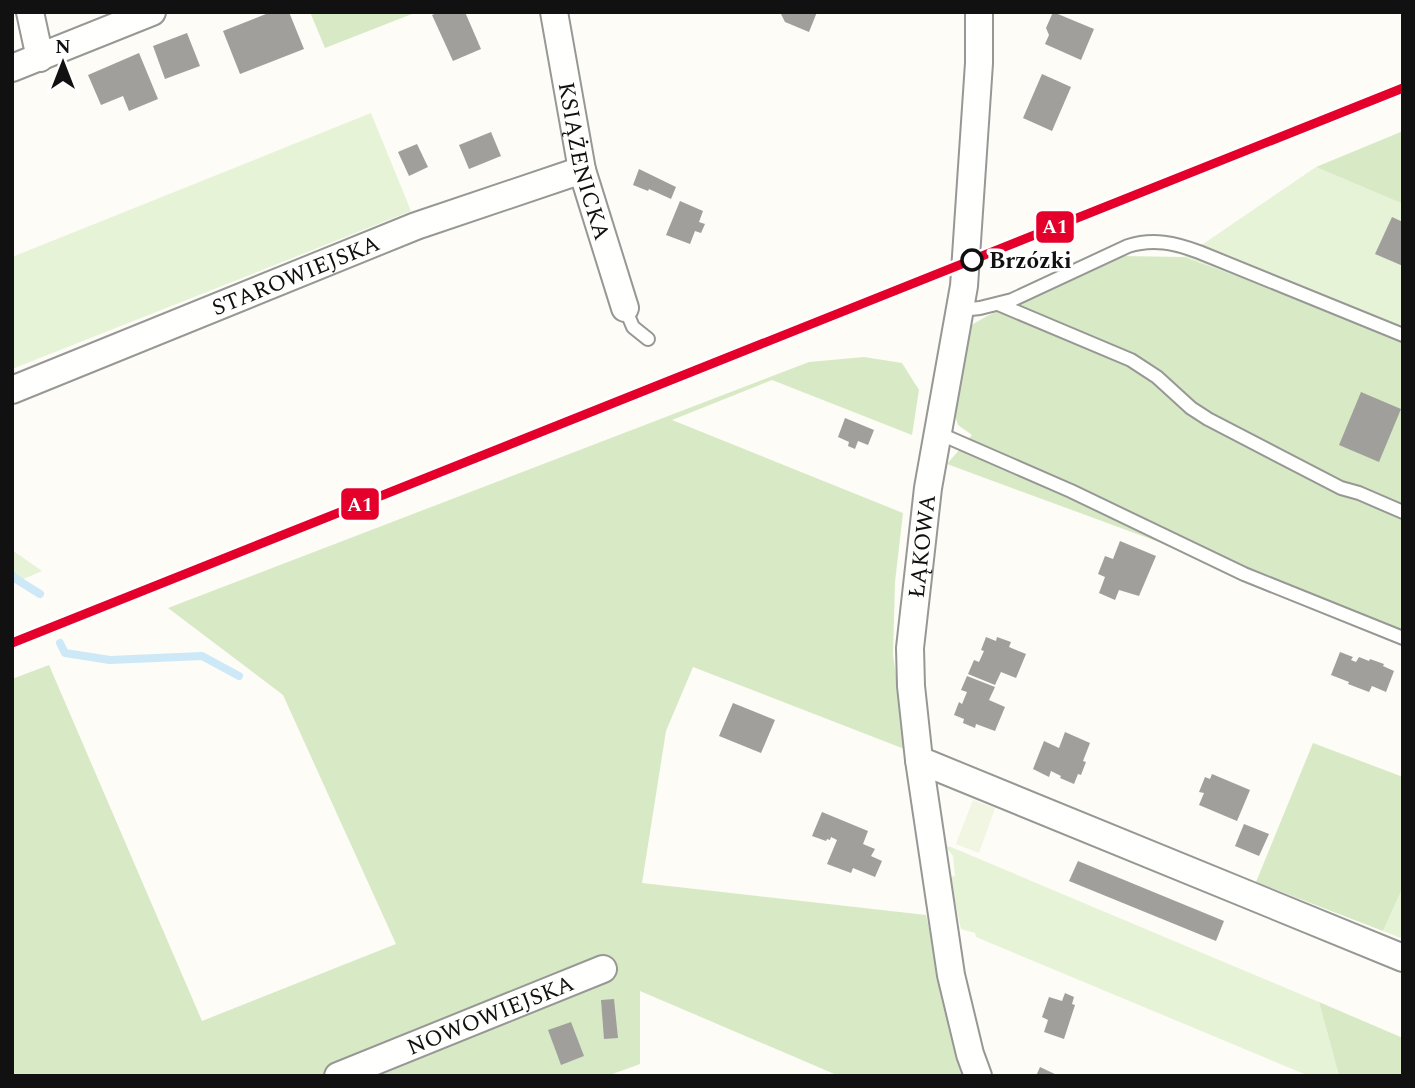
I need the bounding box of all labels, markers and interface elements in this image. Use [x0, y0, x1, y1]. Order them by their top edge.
north arrow [28, 28, 98, 98]
text: N [55, 33, 71, 62]
street label: KSIĄŻENICKA [548, 79, 619, 245]
line badge: A1 [1035, 210, 1075, 244]
text: A1 [1042, 213, 1068, 242]
street label: STAROWIEJSKA [207, 227, 385, 326]
place label: Brzózki [989, 244, 1072, 279]
marker: Brzózki [961, 249, 983, 271]
line badge: A1 [340, 487, 380, 521]
text: A1 [347, 491, 373, 520]
street label: ŁĄKOWA [900, 493, 946, 600]
street label: NOWOWIEJSKA [402, 967, 580, 1065]

